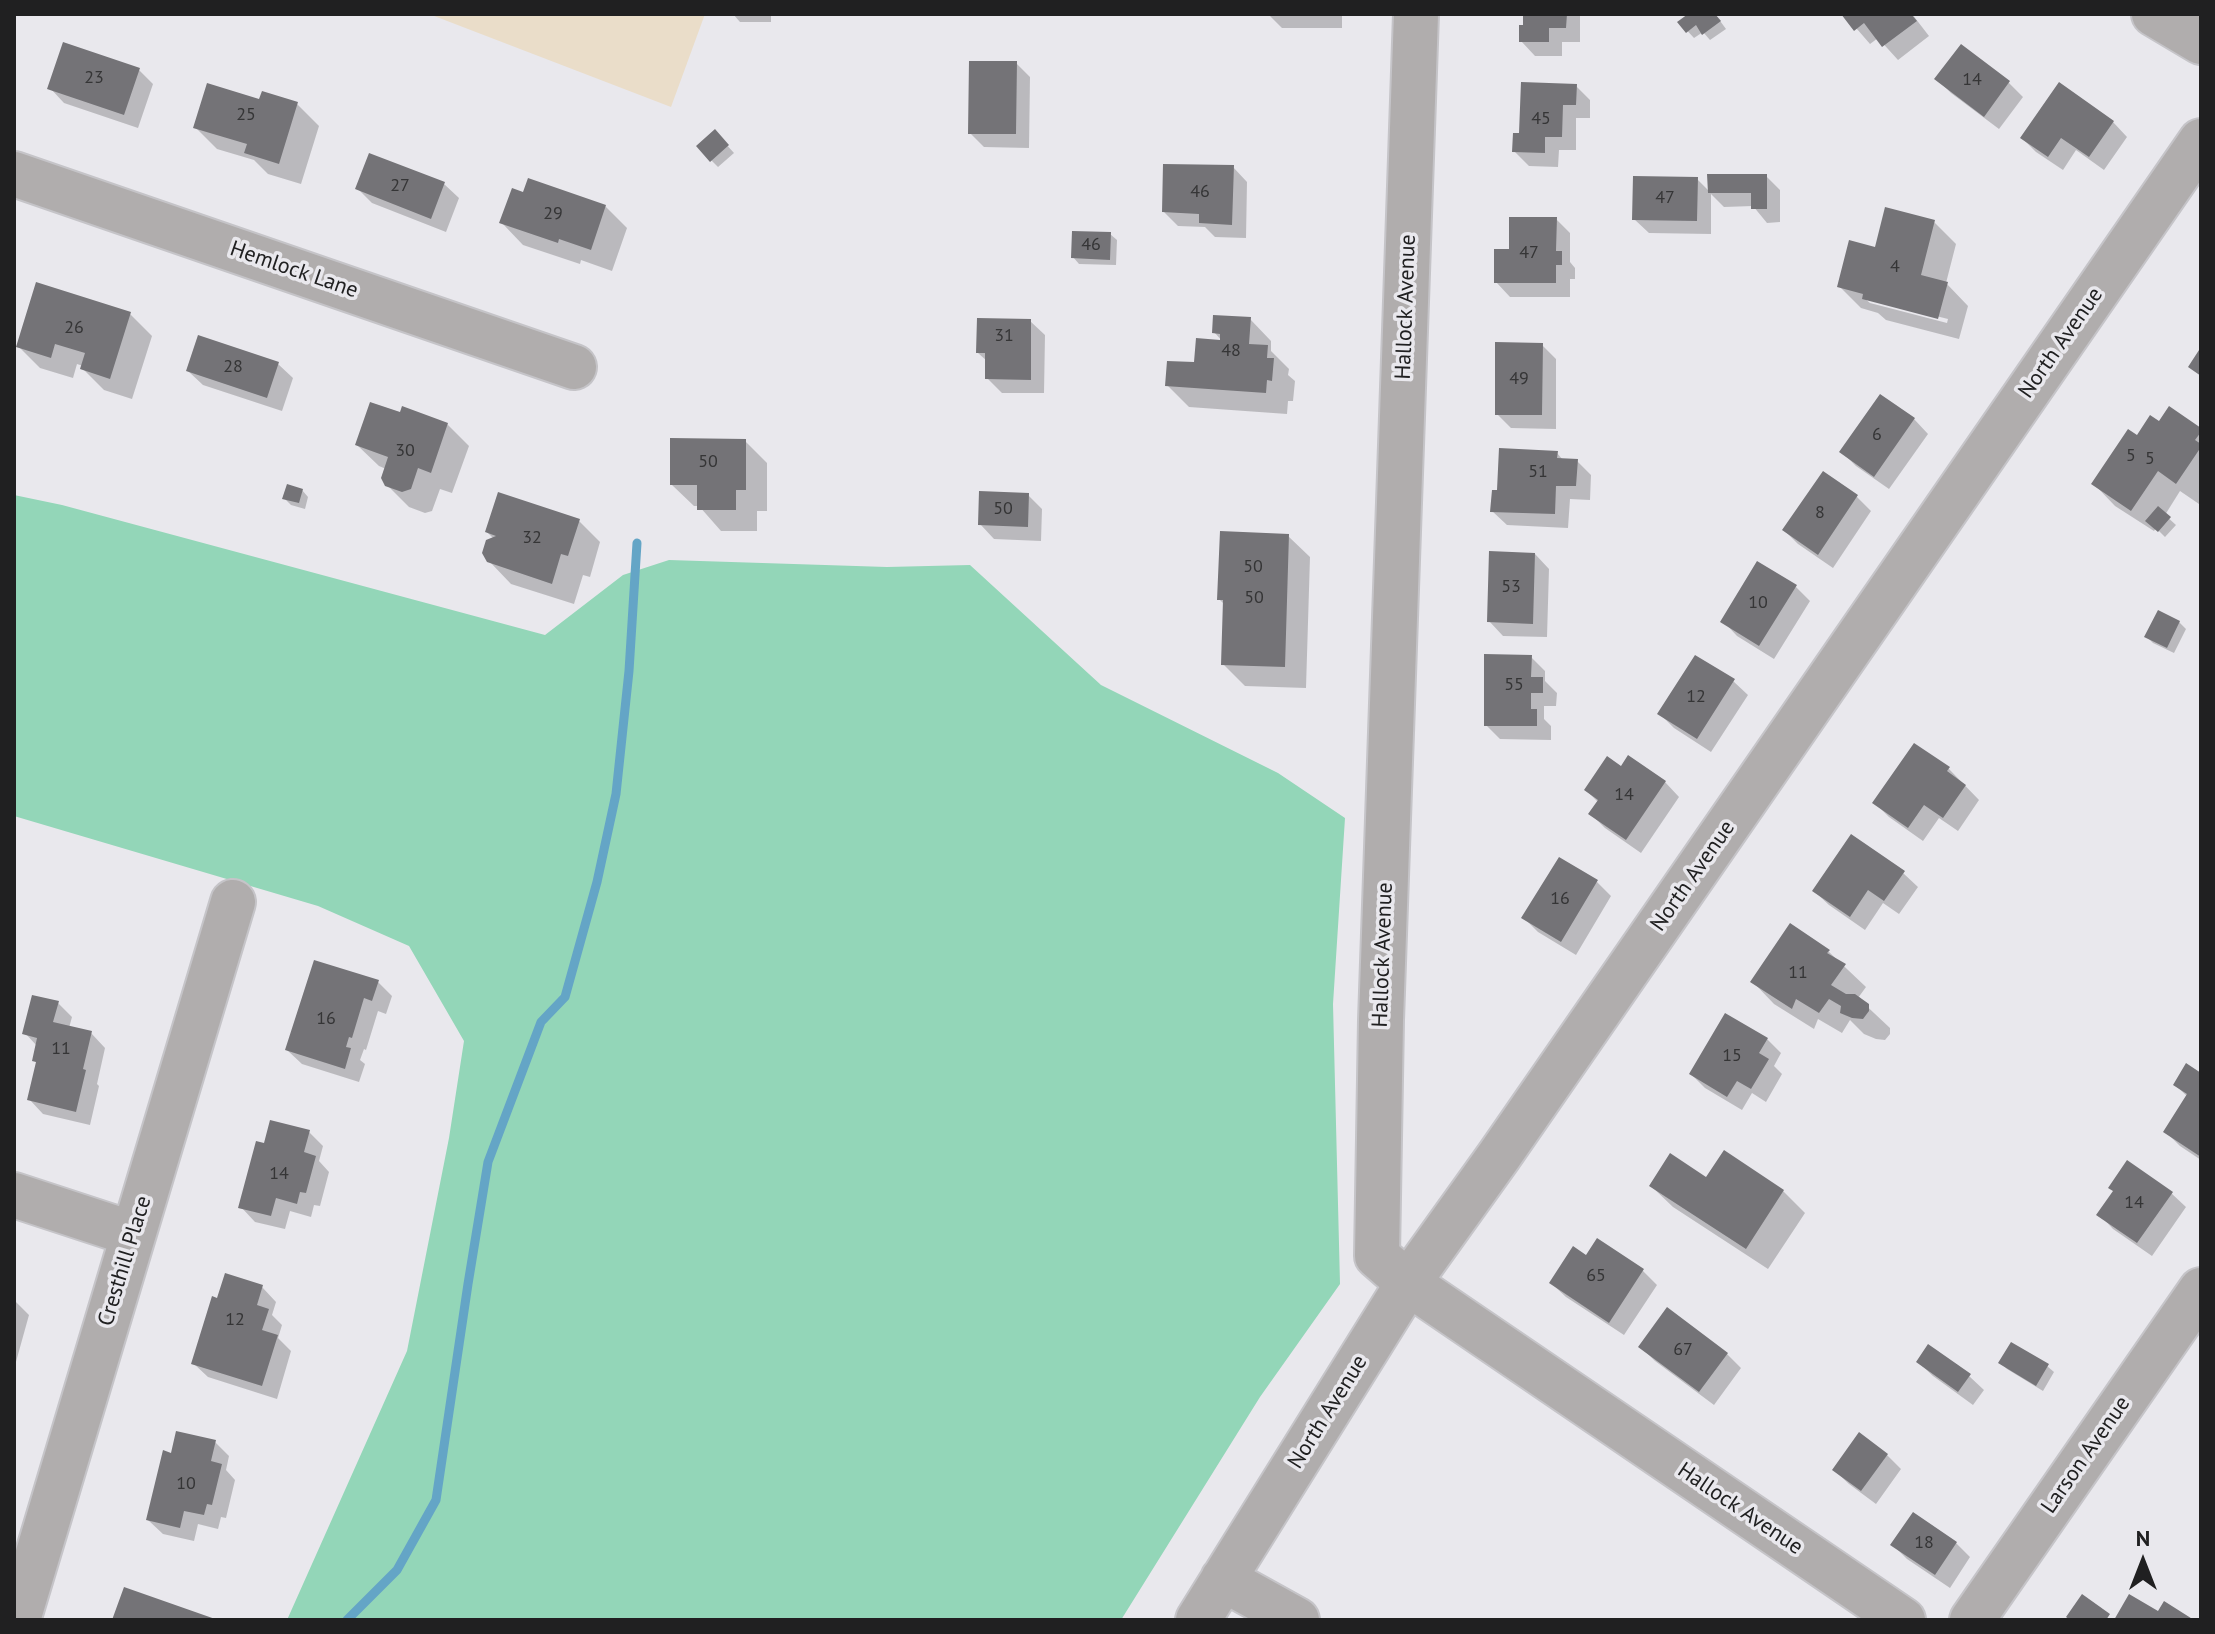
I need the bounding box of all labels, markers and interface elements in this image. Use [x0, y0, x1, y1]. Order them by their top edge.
house number: 23 [84, 67, 104, 89]
house number: 14 [1962, 69, 1982, 91]
house number: 25 [236, 104, 256, 126]
house number: 45 [1531, 108, 1551, 130]
house number: 27 [390, 175, 410, 197]
house number: 46 [1190, 181, 1210, 203]
house number: 47 [1655, 187, 1675, 209]
house number: 29 [543, 203, 563, 225]
house number: 46 [1081, 234, 1101, 256]
street label: Hallock Avenue [1390, 234, 1422, 380]
street label: Hemlock Lane [227, 236, 361, 304]
house number: 47 [1519, 242, 1539, 264]
house number: 4 [1890, 256, 1900, 278]
street label: North Avenue [2013, 283, 2109, 403]
house number: 26 [64, 317, 84, 339]
house number: 31 [994, 325, 1014, 347]
house number: 48 [1221, 340, 1241, 362]
house number: 28 [223, 356, 243, 378]
house number: 49 [1509, 368, 1529, 390]
house number: 6 [1872, 424, 1882, 446]
house number: 30 [395, 440, 415, 462]
house number: 5 [2126, 445, 2136, 467]
house number: 5 [2145, 448, 2155, 470]
house number: 50 [698, 451, 718, 473]
house number: 51 [1528, 461, 1548, 483]
house number: 50 [993, 498, 1013, 520]
house number: 8 [1815, 502, 1825, 524]
house number: 32 [522, 527, 542, 549]
house number: 50 [1243, 556, 1263, 578]
house number: 53 [1501, 576, 1521, 598]
house number: 50 [1244, 587, 1264, 609]
house number: 10 [1748, 592, 1768, 614]
house number: 55 [1504, 674, 1524, 696]
house number: 12 [1686, 686, 1706, 708]
house number: 14 [1614, 784, 1634, 806]
street label: North Avenue [1645, 816, 1741, 936]
street label: Hallock Avenue [1367, 882, 1399, 1028]
house number: 16 [1550, 888, 1570, 910]
house number: 11 [1788, 962, 1808, 984]
house number: 16 [316, 1008, 336, 1030]
house number: 11 [51, 1038, 71, 1060]
house number: 15 [1722, 1045, 1742, 1067]
house number: 14 [269, 1163, 289, 1185]
house number: 14 [2124, 1192, 2144, 1214]
street label: Cresthill Place [93, 1193, 157, 1329]
house number: 65 [1586, 1265, 1606, 1287]
house number: 12 [225, 1309, 245, 1331]
house number: 67 [1673, 1339, 1693, 1361]
street label: North Avenue [1283, 1350, 1373, 1474]
street label: Larson Avenue [2036, 1391, 2136, 1519]
street label: Hallock Avenue [1672, 1457, 1808, 1561]
house number: 10 [176, 1473, 196, 1495]
north arrow [2103, 1522, 2183, 1602]
text: N [2136, 1524, 2150, 1552]
house number: 18 [1914, 1532, 1934, 1554]

